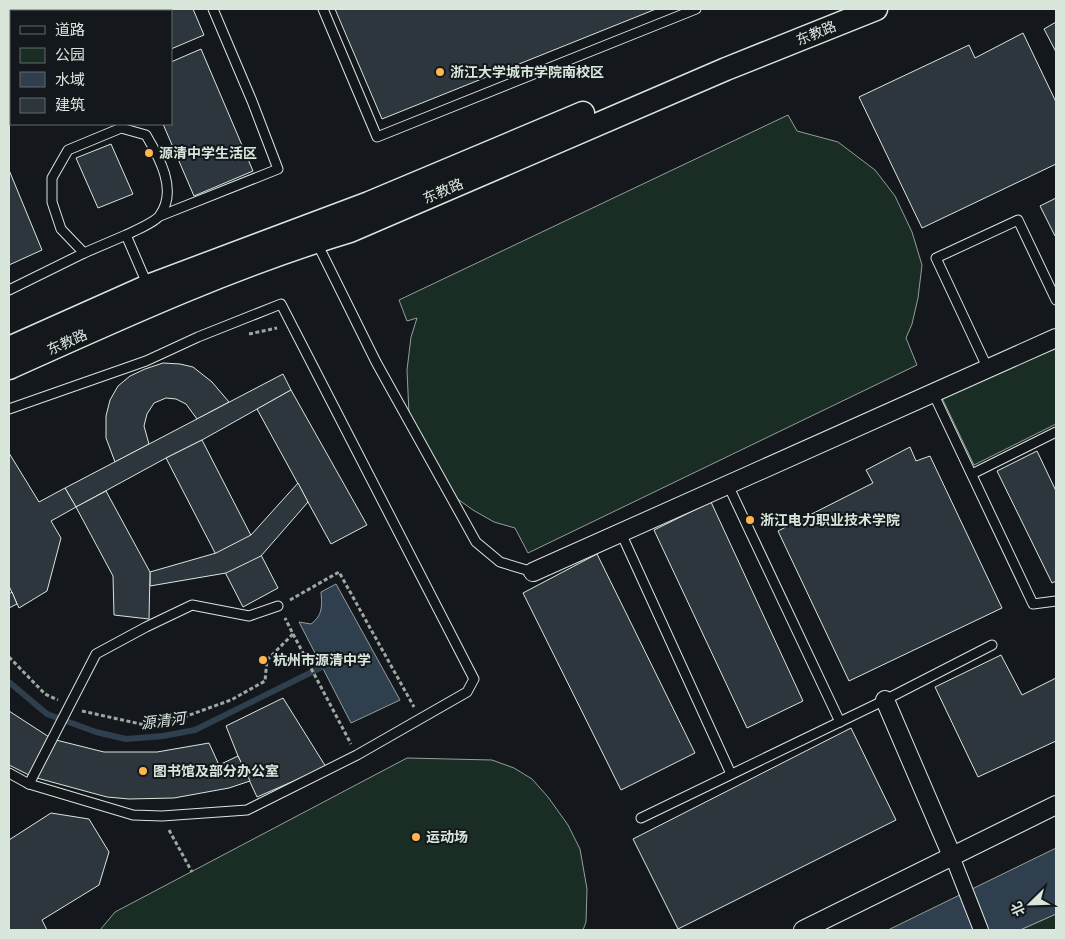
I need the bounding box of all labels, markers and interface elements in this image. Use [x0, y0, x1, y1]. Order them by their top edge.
legend [10, 10, 172, 125]
street label: 东教路 [793, 17, 839, 49]
text: 道路 [55, 20, 85, 39]
text: 公园 [55, 45, 85, 64]
place label: 浙江大学城市学院南校区 [450, 63, 604, 81]
marker: 浙江大学城市学院南校区 [434, 66, 446, 78]
text: 水域 [55, 70, 85, 89]
text: 建筑 [55, 95, 85, 114]
place label: 源清中学生活区 [159, 144, 257, 162]
marker: 源清中学生活区 [143, 147, 155, 159]
street label: 东教路 [420, 175, 466, 207]
street label: 东教路 [44, 325, 90, 359]
place label: 浙江电力职业技术学院 [760, 511, 900, 529]
marker: 浙江电力职业技术学院 [744, 514, 756, 526]
place label: 杭州市源清中学 [273, 651, 371, 669]
marker: 杭州市源清中学 [257, 654, 269, 666]
water label: 源清河 [139, 708, 189, 733]
place label: 图书馆及部分办公室 [153, 762, 279, 780]
marker: 图书馆及部分办公室 [137, 765, 149, 777]
place label: 运动场 [426, 828, 468, 846]
marker: 运动场 [410, 831, 422, 843]
north arrow [1005, 879, 1055, 929]
text: 北 [1007, 899, 1029, 919]

